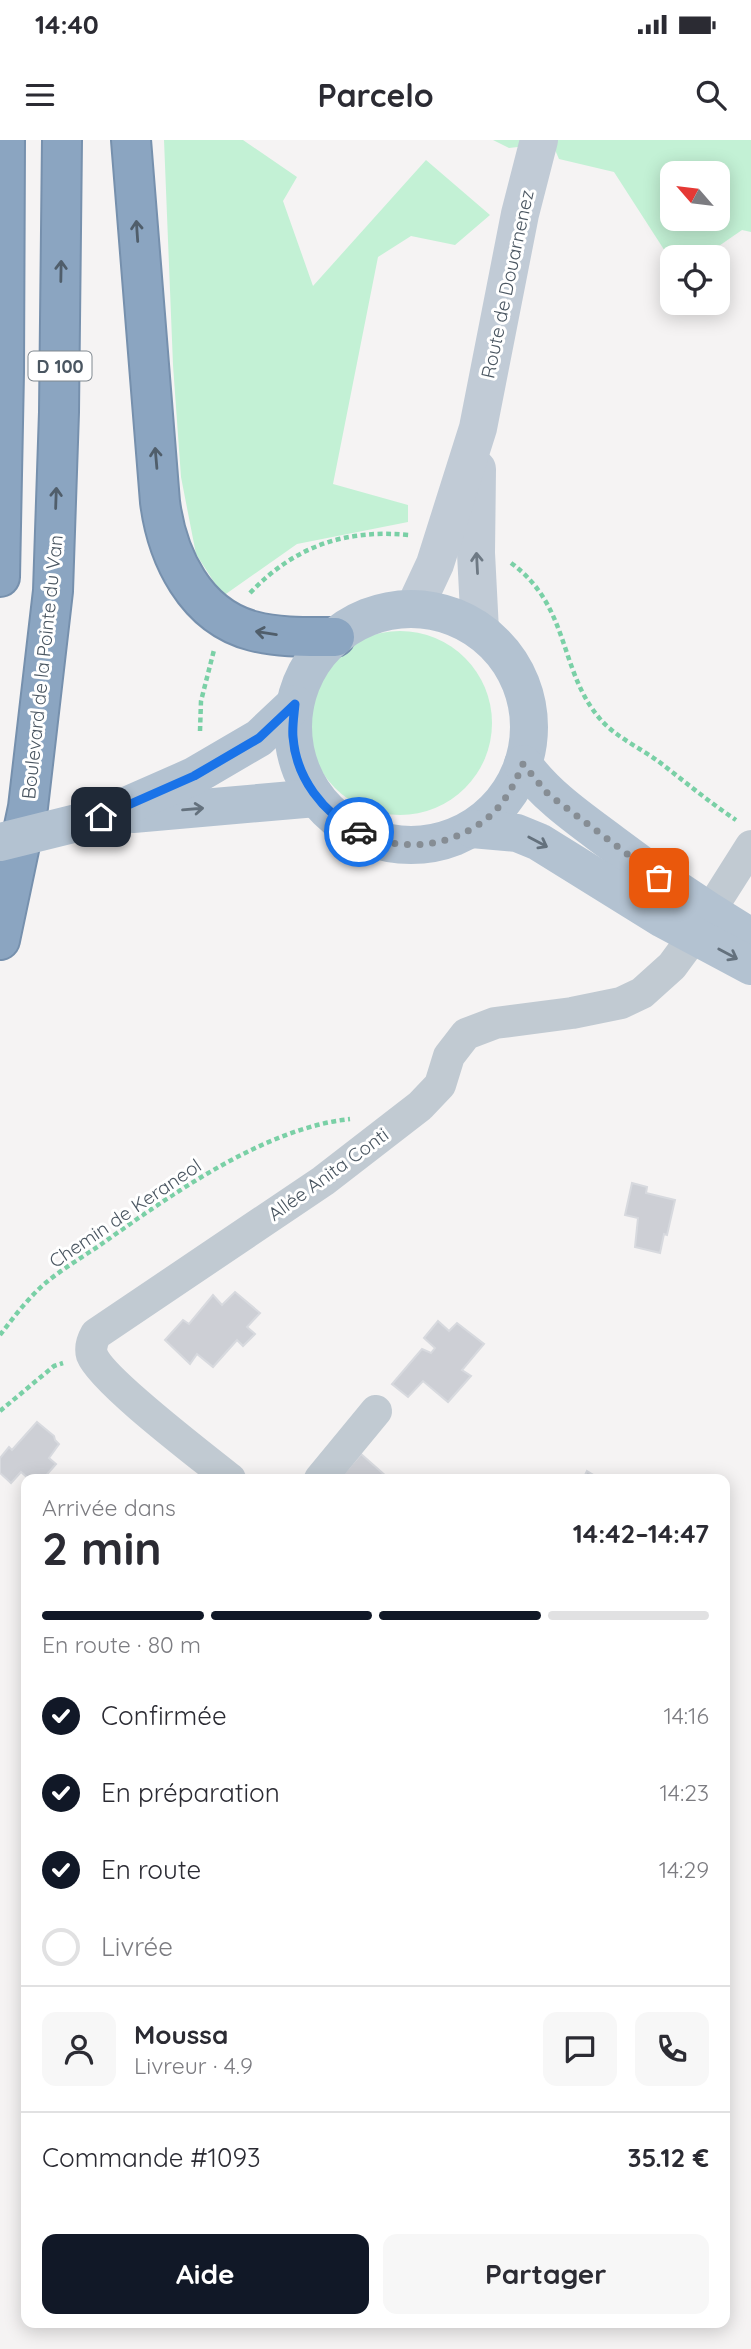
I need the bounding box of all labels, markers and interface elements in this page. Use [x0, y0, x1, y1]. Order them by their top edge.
text: 14:40 [35, 8, 99, 41]
text: Parcelo [317, 75, 434, 115]
icon: menu [21, 76, 59, 114]
icon: search [692, 76, 730, 114]
north arrow [660, 161, 730, 231]
map controls [660, 161, 730, 315]
street label: Route de Douarnenez [475, 188, 539, 380]
one-way arrow [131, 220, 144, 243]
button: locate [660, 245, 730, 315]
one-way arrow [54, 260, 68, 283]
road number: D 100 [28, 351, 92, 380]
one-way arrow [149, 447, 162, 469]
one-way arrow [50, 487, 63, 510]
street label: Boulevard de la Pointe du Van [16, 534, 68, 800]
one-way arrow [470, 552, 483, 575]
one-way arrow [256, 626, 278, 639]
pin [71, 787, 131, 847]
courier [324, 797, 394, 867]
icon: home [82, 798, 120, 836]
one-way arrow [181, 802, 204, 815]
icon: car [340, 813, 378, 851]
one-way arrow [528, 835, 548, 849]
pin [629, 848, 689, 908]
icon: bag [640, 859, 678, 897]
one-way arrow [717, 948, 738, 962]
street label: Allée Anita Conti [263, 1122, 393, 1226]
street label: Chemin de Keraneol [44, 1153, 206, 1273]
text: Arrivée dans [42, 1493, 176, 1522]
text: 14:42–14:47 [573, 1517, 709, 1550]
text: 2 min [42, 1519, 162, 1577]
text: En route · 80 m [42, 1630, 201, 1659]
icon: check [42, 1697, 80, 1735]
text: Confirmée [101, 1699, 227, 1732]
text: 14:16 [664, 1701, 709, 1730]
icon: check [42, 1774, 80, 1812]
text: En préparation [101, 1776, 280, 1809]
text: 14:23 [660, 1778, 709, 1807]
icon: check [42, 1851, 80, 1889]
text: En route [101, 1853, 201, 1886]
text: 14:29 [659, 1855, 709, 1884]
text: Livrée [101, 1930, 173, 1963]
button: person [42, 2012, 116, 2086]
button: chat [543, 2012, 617, 2086]
button: phone [635, 2012, 709, 2086]
text: Moussa [134, 2018, 228, 2051]
text: Livreur · 4.9 [134, 2051, 253, 2080]
text: Commande #1093 [42, 2141, 261, 2174]
text: 35.12 € [627, 2141, 709, 2174]
button: Aide [42, 2234, 369, 2314]
button: Partager [383, 2234, 709, 2314]

